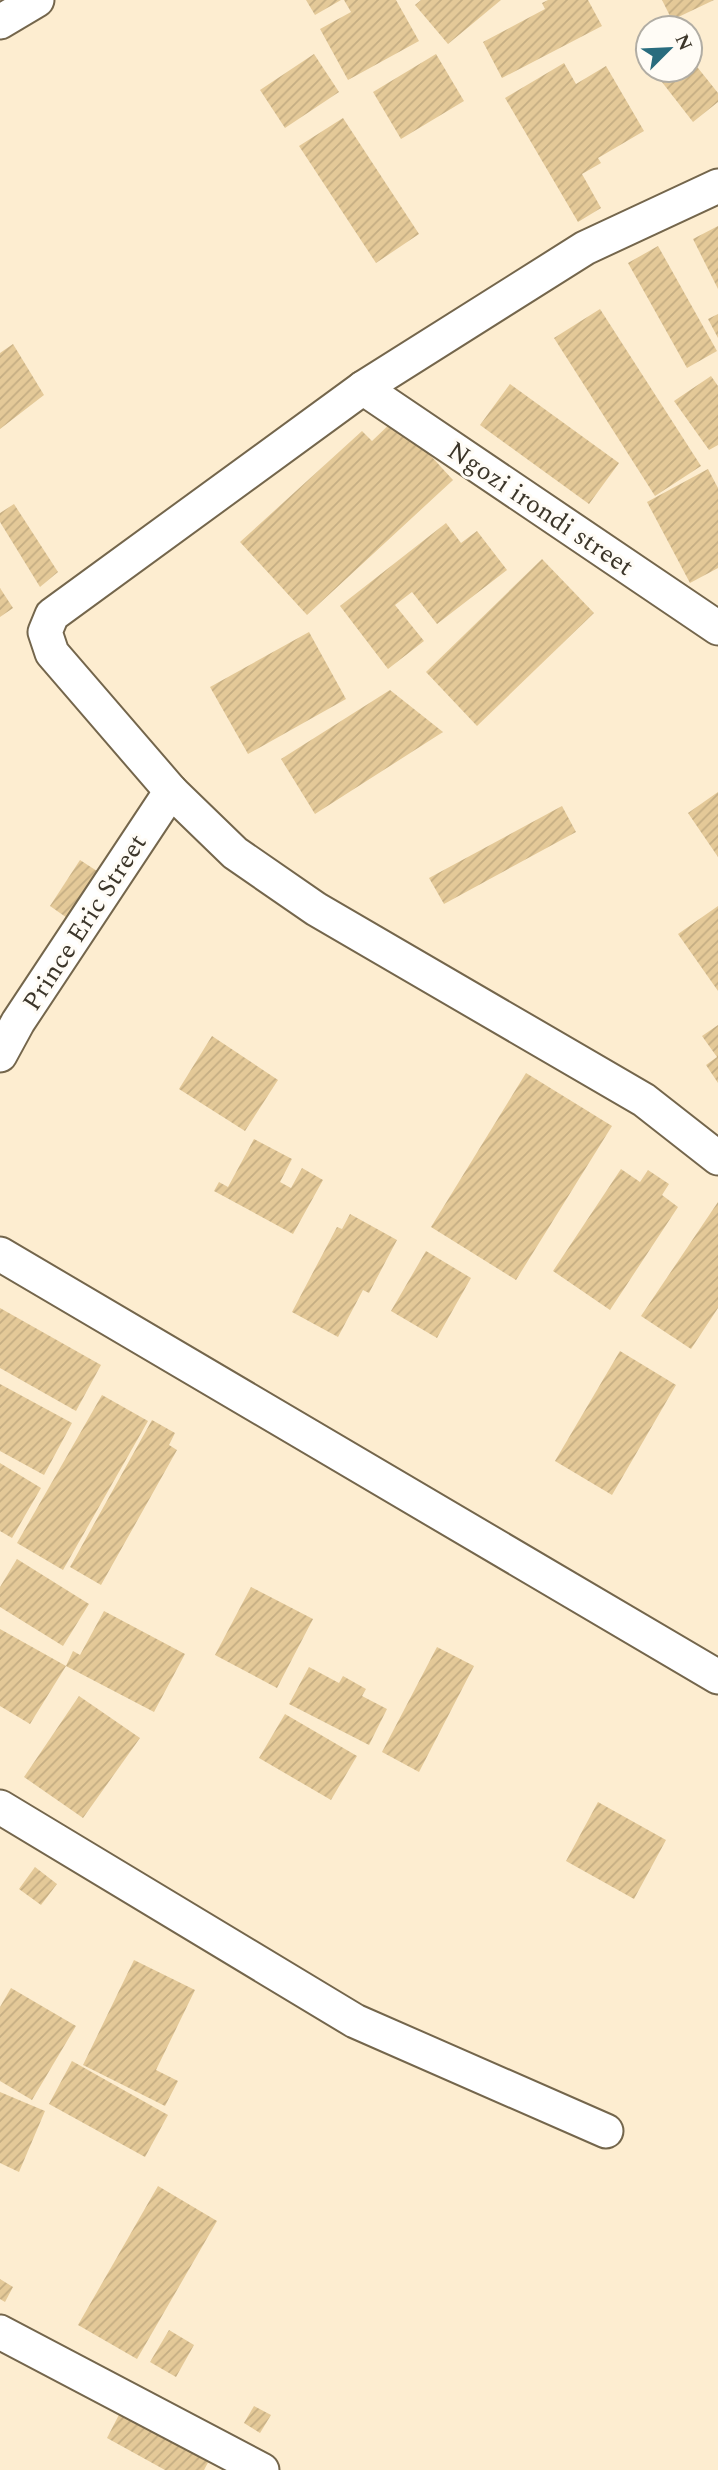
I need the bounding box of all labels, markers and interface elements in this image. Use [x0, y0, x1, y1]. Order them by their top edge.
north arrow [634, 14, 704, 84]
text: N [667, 30, 700, 56]
street label: Ngozi irondi street [439, 431, 642, 586]
street label: Prince Eric Street [12, 826, 157, 1019]

